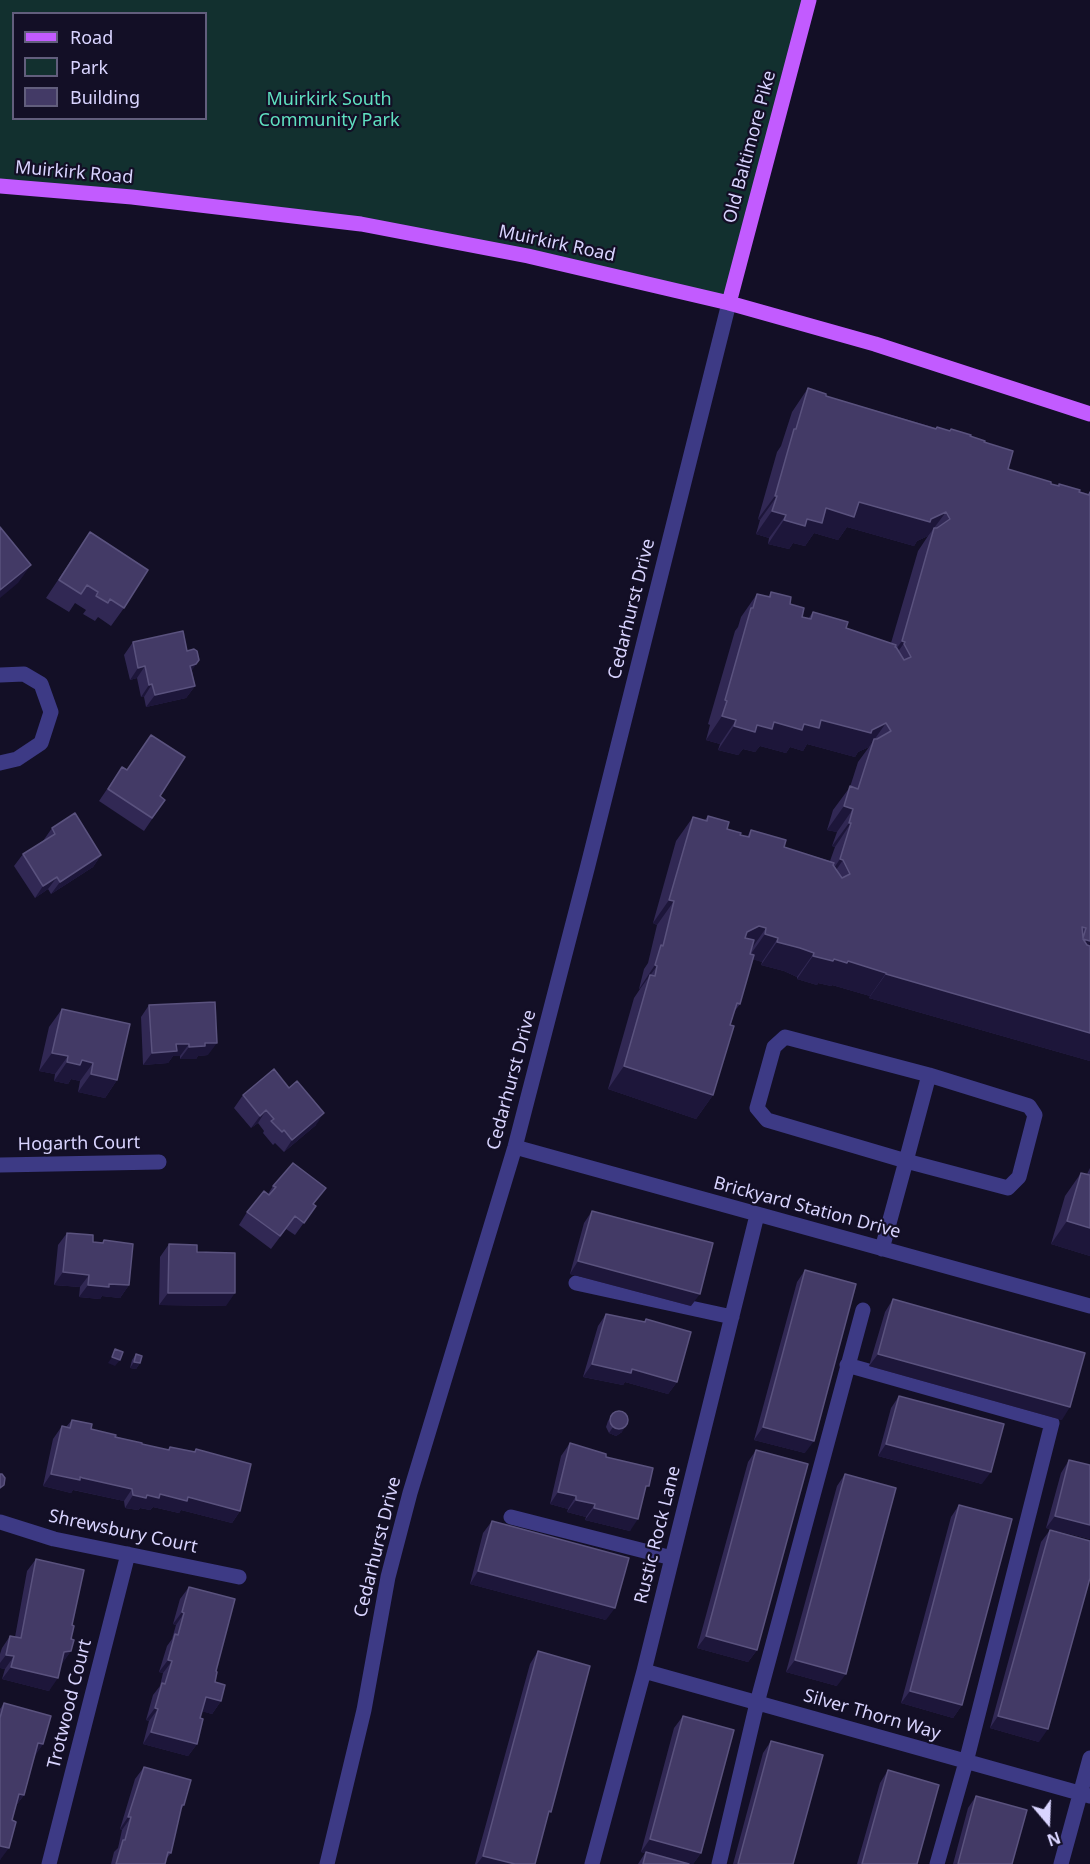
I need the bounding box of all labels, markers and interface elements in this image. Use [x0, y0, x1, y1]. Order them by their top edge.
legend [12, 12, 207, 120]
text: Road [70, 25, 113, 49]
text: Park [70, 55, 108, 79]
street label: Old Baltimore Pike [719, 68, 781, 226]
text: Building [70, 85, 140, 109]
park label: Muirkirk South Community Park [258, 89, 400, 132]
street label: Muirkirk Road [14, 157, 134, 189]
street label: Muirkirk Road [497, 221, 617, 267]
street label: Cedarhurst Drive [604, 536, 660, 682]
street label: Cedarhurst Drive [483, 1008, 541, 1152]
street label: Hogarth Court [18, 1132, 140, 1156]
street label: Brickyard Station Drive [711, 1173, 903, 1243]
street label: Rustic Rock Lane [630, 1464, 686, 1606]
street label: Cedarhurst Drive [350, 1474, 406, 1620]
street label: Shrewsbury Court [47, 1506, 199, 1558]
street label: Trotwood Court [43, 1637, 97, 1771]
street label: Silver Thorn Way [801, 1685, 943, 1745]
north arrow [1018, 1792, 1078, 1852]
text: N [1044, 1826, 1064, 1852]

